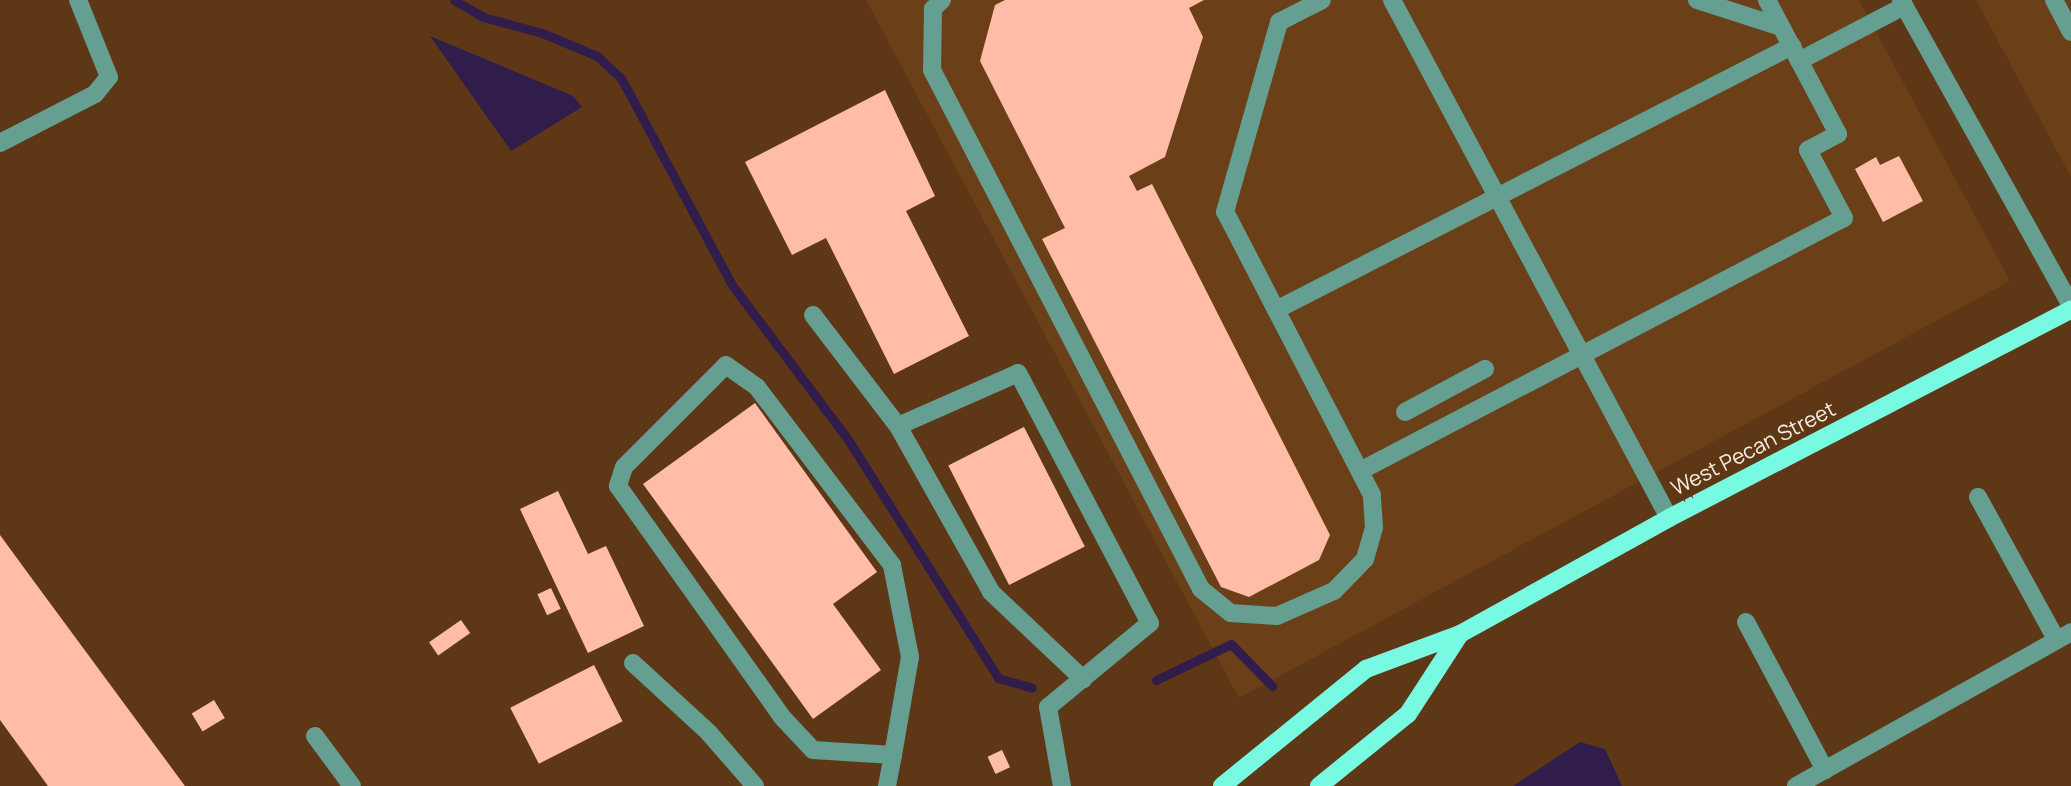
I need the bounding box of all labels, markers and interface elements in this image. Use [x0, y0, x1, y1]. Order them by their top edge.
street label: West Pecan Street [1667, 396, 1839, 500]

